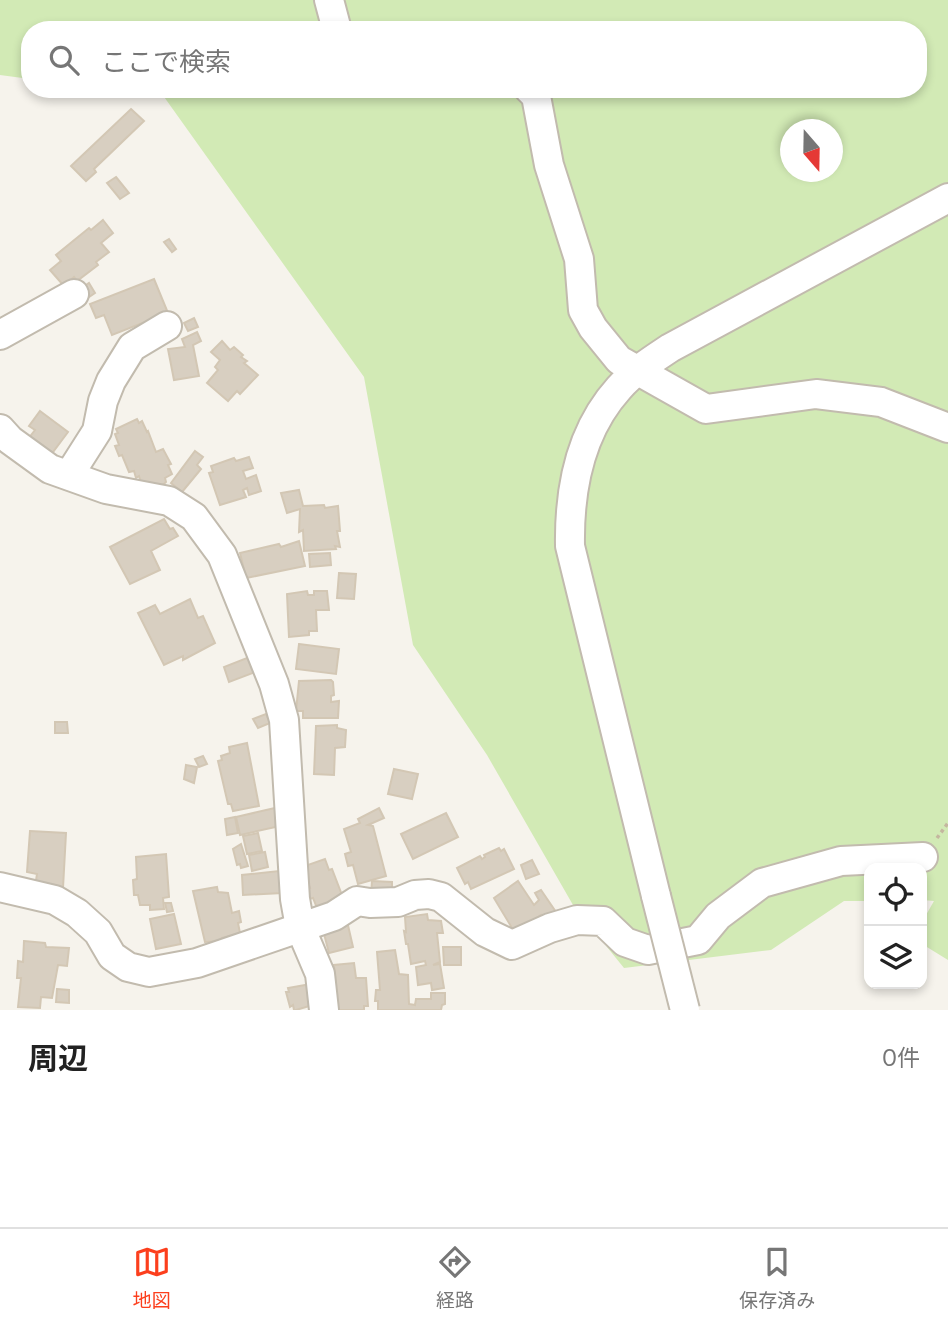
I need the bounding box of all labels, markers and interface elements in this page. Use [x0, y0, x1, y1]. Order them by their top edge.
search box [21, 21, 927, 98]
icon: search [45, 41, 83, 79]
text: ここで検索 [101, 45, 231, 76]
north arrow [780, 119, 843, 182]
map controls [864, 863, 927, 989]
button: locate [864, 863, 927, 926]
button: layers [864, 926, 927, 989]
text: 周辺 [28, 1038, 88, 1075]
text: 0件 [882, 1043, 920, 1071]
tab: 地図 [133, 1243, 171, 1312]
tab: 経路 [436, 1243, 474, 1312]
tab: 保存済み [739, 1243, 815, 1312]

